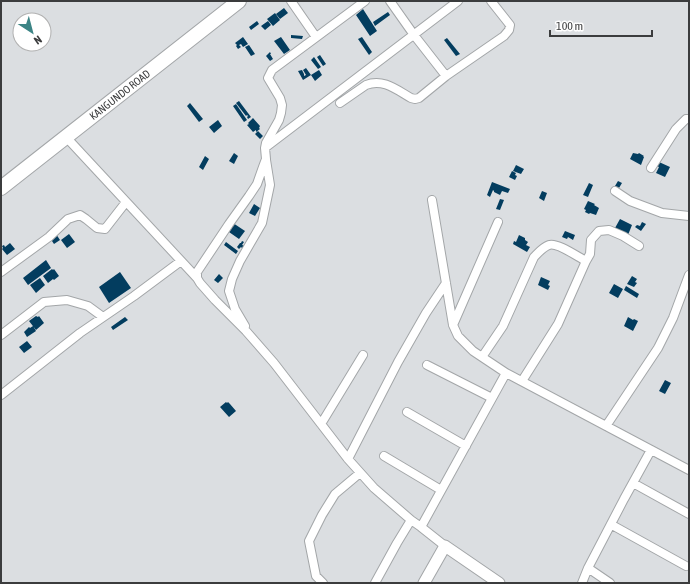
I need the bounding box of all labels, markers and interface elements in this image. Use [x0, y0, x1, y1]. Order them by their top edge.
north arrow [12, 12, 52, 52]
scale bar [550, 12, 652, 38]
text: 100 m [556, 19, 583, 33]
text: N [32, 33, 44, 47]
street label: KANGUNDO ROAD [87, 67, 152, 122]

